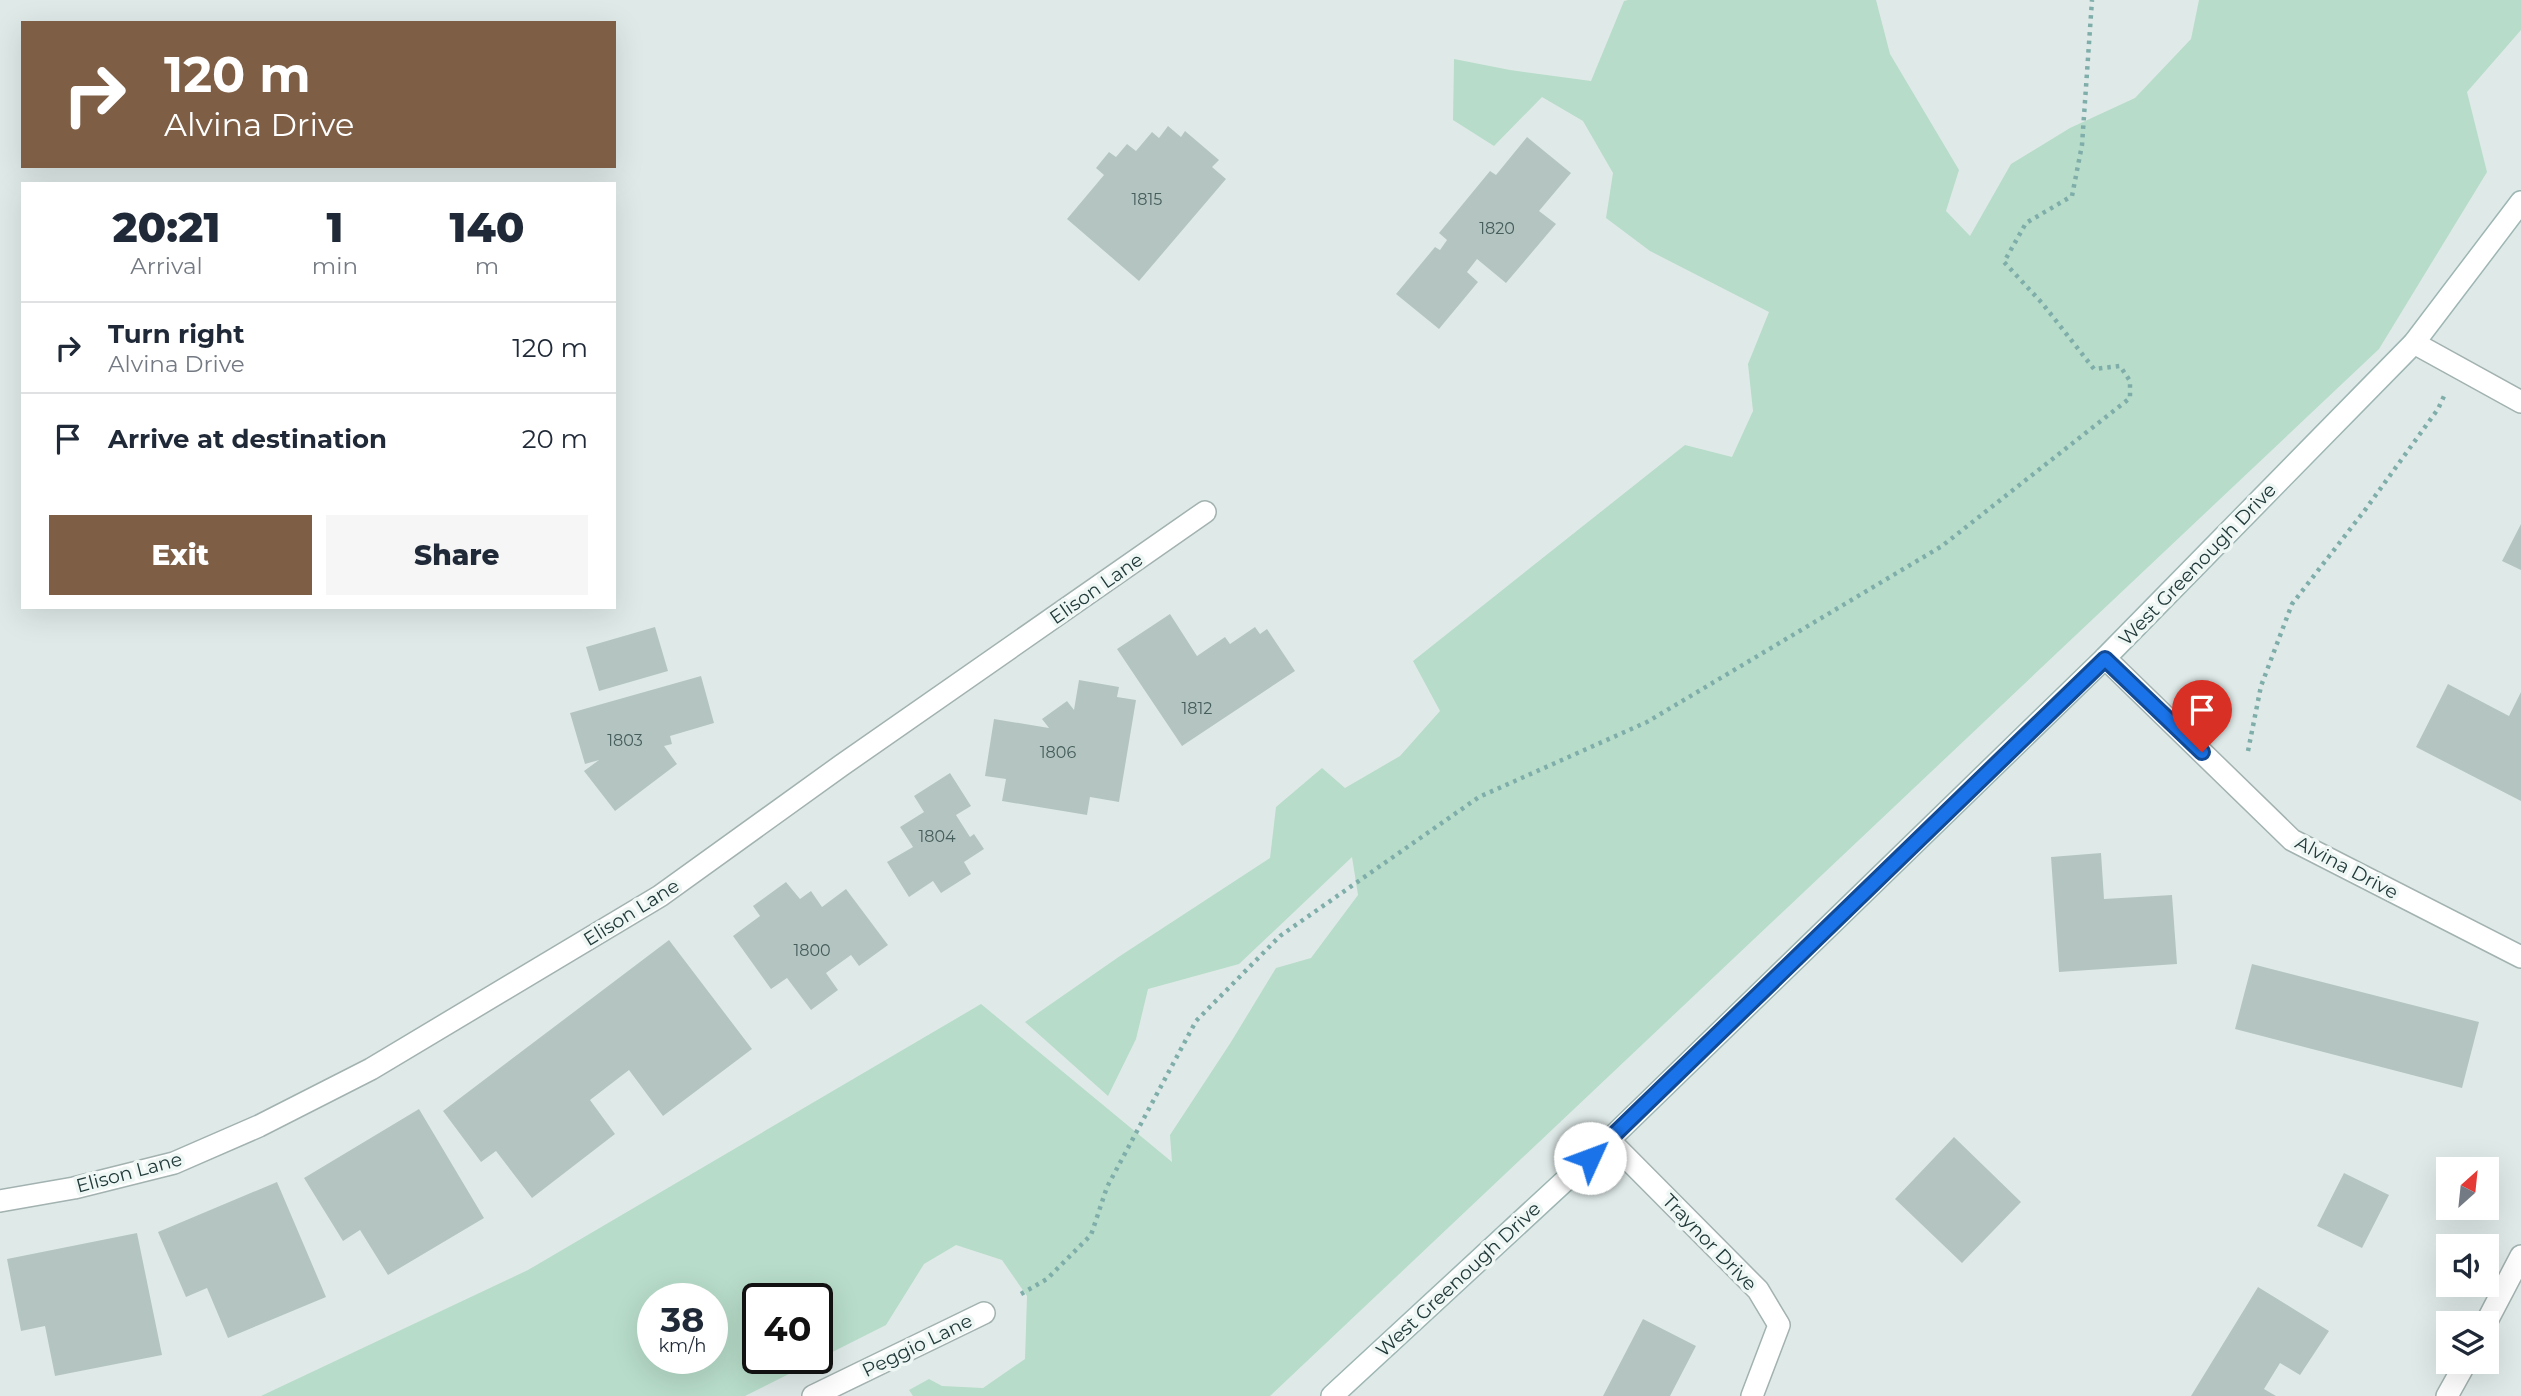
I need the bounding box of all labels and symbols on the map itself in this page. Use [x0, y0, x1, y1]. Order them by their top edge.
house number: 1815 [1132, 190, 1162, 209]
house number: 1820 [1479, 219, 1515, 238]
street label: West Greenough Drive [2114, 478, 2281, 650]
street label: Elison Lane [1045, 548, 1147, 629]
pin [2172, 680, 2232, 752]
house number: 1812 [1182, 699, 1212, 718]
house number: 1803 [607, 731, 643, 750]
house number: 1806 [1040, 743, 1076, 762]
house number: 1804 [918, 827, 956, 846]
street label: Alvina Drive [2292, 831, 2402, 904]
street label: Elison Lane [579, 874, 683, 951]
house number: 1800 [793, 941, 831, 960]
position arrow [1553, 1121, 1627, 1195]
street label: Elison Lane [74, 1147, 185, 1198]
north arrow [2436, 1157, 2499, 1220]
street label: Traynor Drive [1658, 1189, 1762, 1296]
street label: West Greenough Drive [1371, 1197, 1545, 1362]
speed limit sign: 40 [742, 1283, 833, 1374]
street label: Peggio Lane [858, 1309, 976, 1382]

